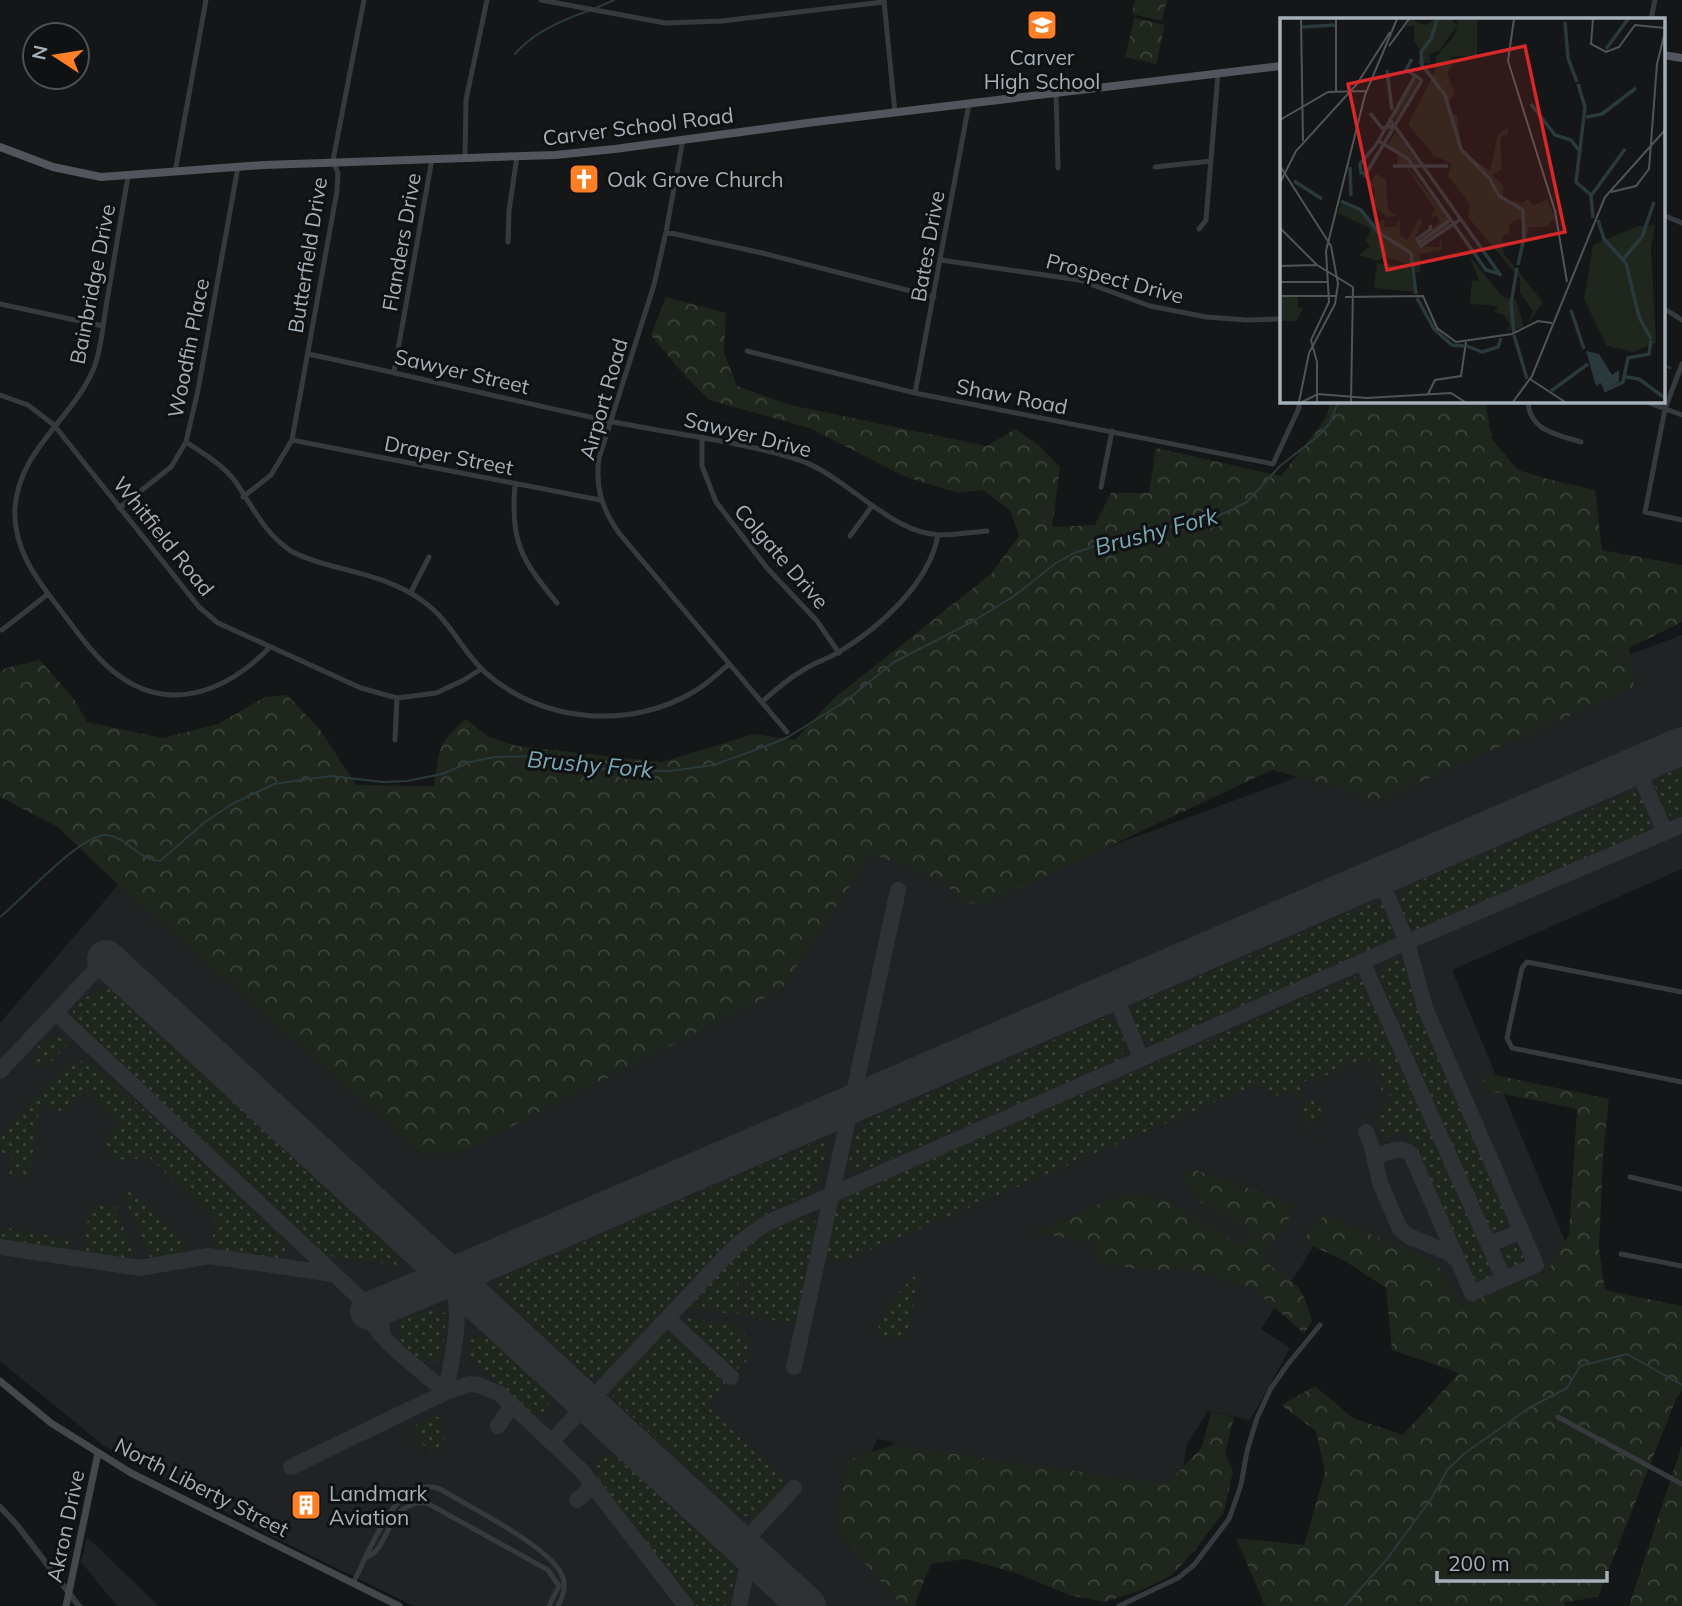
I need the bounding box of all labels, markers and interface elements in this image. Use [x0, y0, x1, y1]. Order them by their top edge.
school or university icon: Carver High School [1025, 8, 1059, 42]
inset map [1280, 18, 1664, 402]
north arrow [21, 21, 91, 91]
text: N [26, 43, 53, 62]
place label: Carver High School [984, 44, 1100, 94]
street label: Carver School Road [541, 101, 735, 151]
church icon: Oak Grove Church [567, 162, 601, 196]
place label: Oak Grove Church [607, 166, 784, 192]
street label: Flanders Drive [376, 171, 426, 313]
street label: Butterfield Drive [282, 175, 332, 335]
street label: Bates Drive [904, 189, 950, 303]
street label: Bainbridge Drive [64, 202, 120, 366]
street label: Prospect Drive [1043, 247, 1187, 309]
street label: Woodfin Place [162, 276, 214, 420]
street label: Airport Road [573, 335, 633, 463]
street label: Sawyer Street [392, 343, 532, 399]
street label: Shaw Road [954, 372, 1070, 420]
street label: Sawyer Drive [682, 406, 814, 462]
street label: Draper Street [382, 430, 516, 480]
street label: Whitfield Road [108, 471, 220, 601]
street label: Colgate Drive [729, 498, 835, 614]
water label: Brushy Fork [1091, 500, 1222, 561]
water label: Brushy Fork [526, 744, 655, 784]
street label: North Liberty Street [111, 1432, 293, 1542]
street label: Akron Drive [40, 1467, 90, 1585]
place label: Landmark Aviation [329, 1480, 428, 1530]
building icon: Landmark Aviation [289, 1488, 323, 1522]
scale bar [1437, 1540, 1607, 1584]
text: 200 m [1448, 1550, 1510, 1576]

